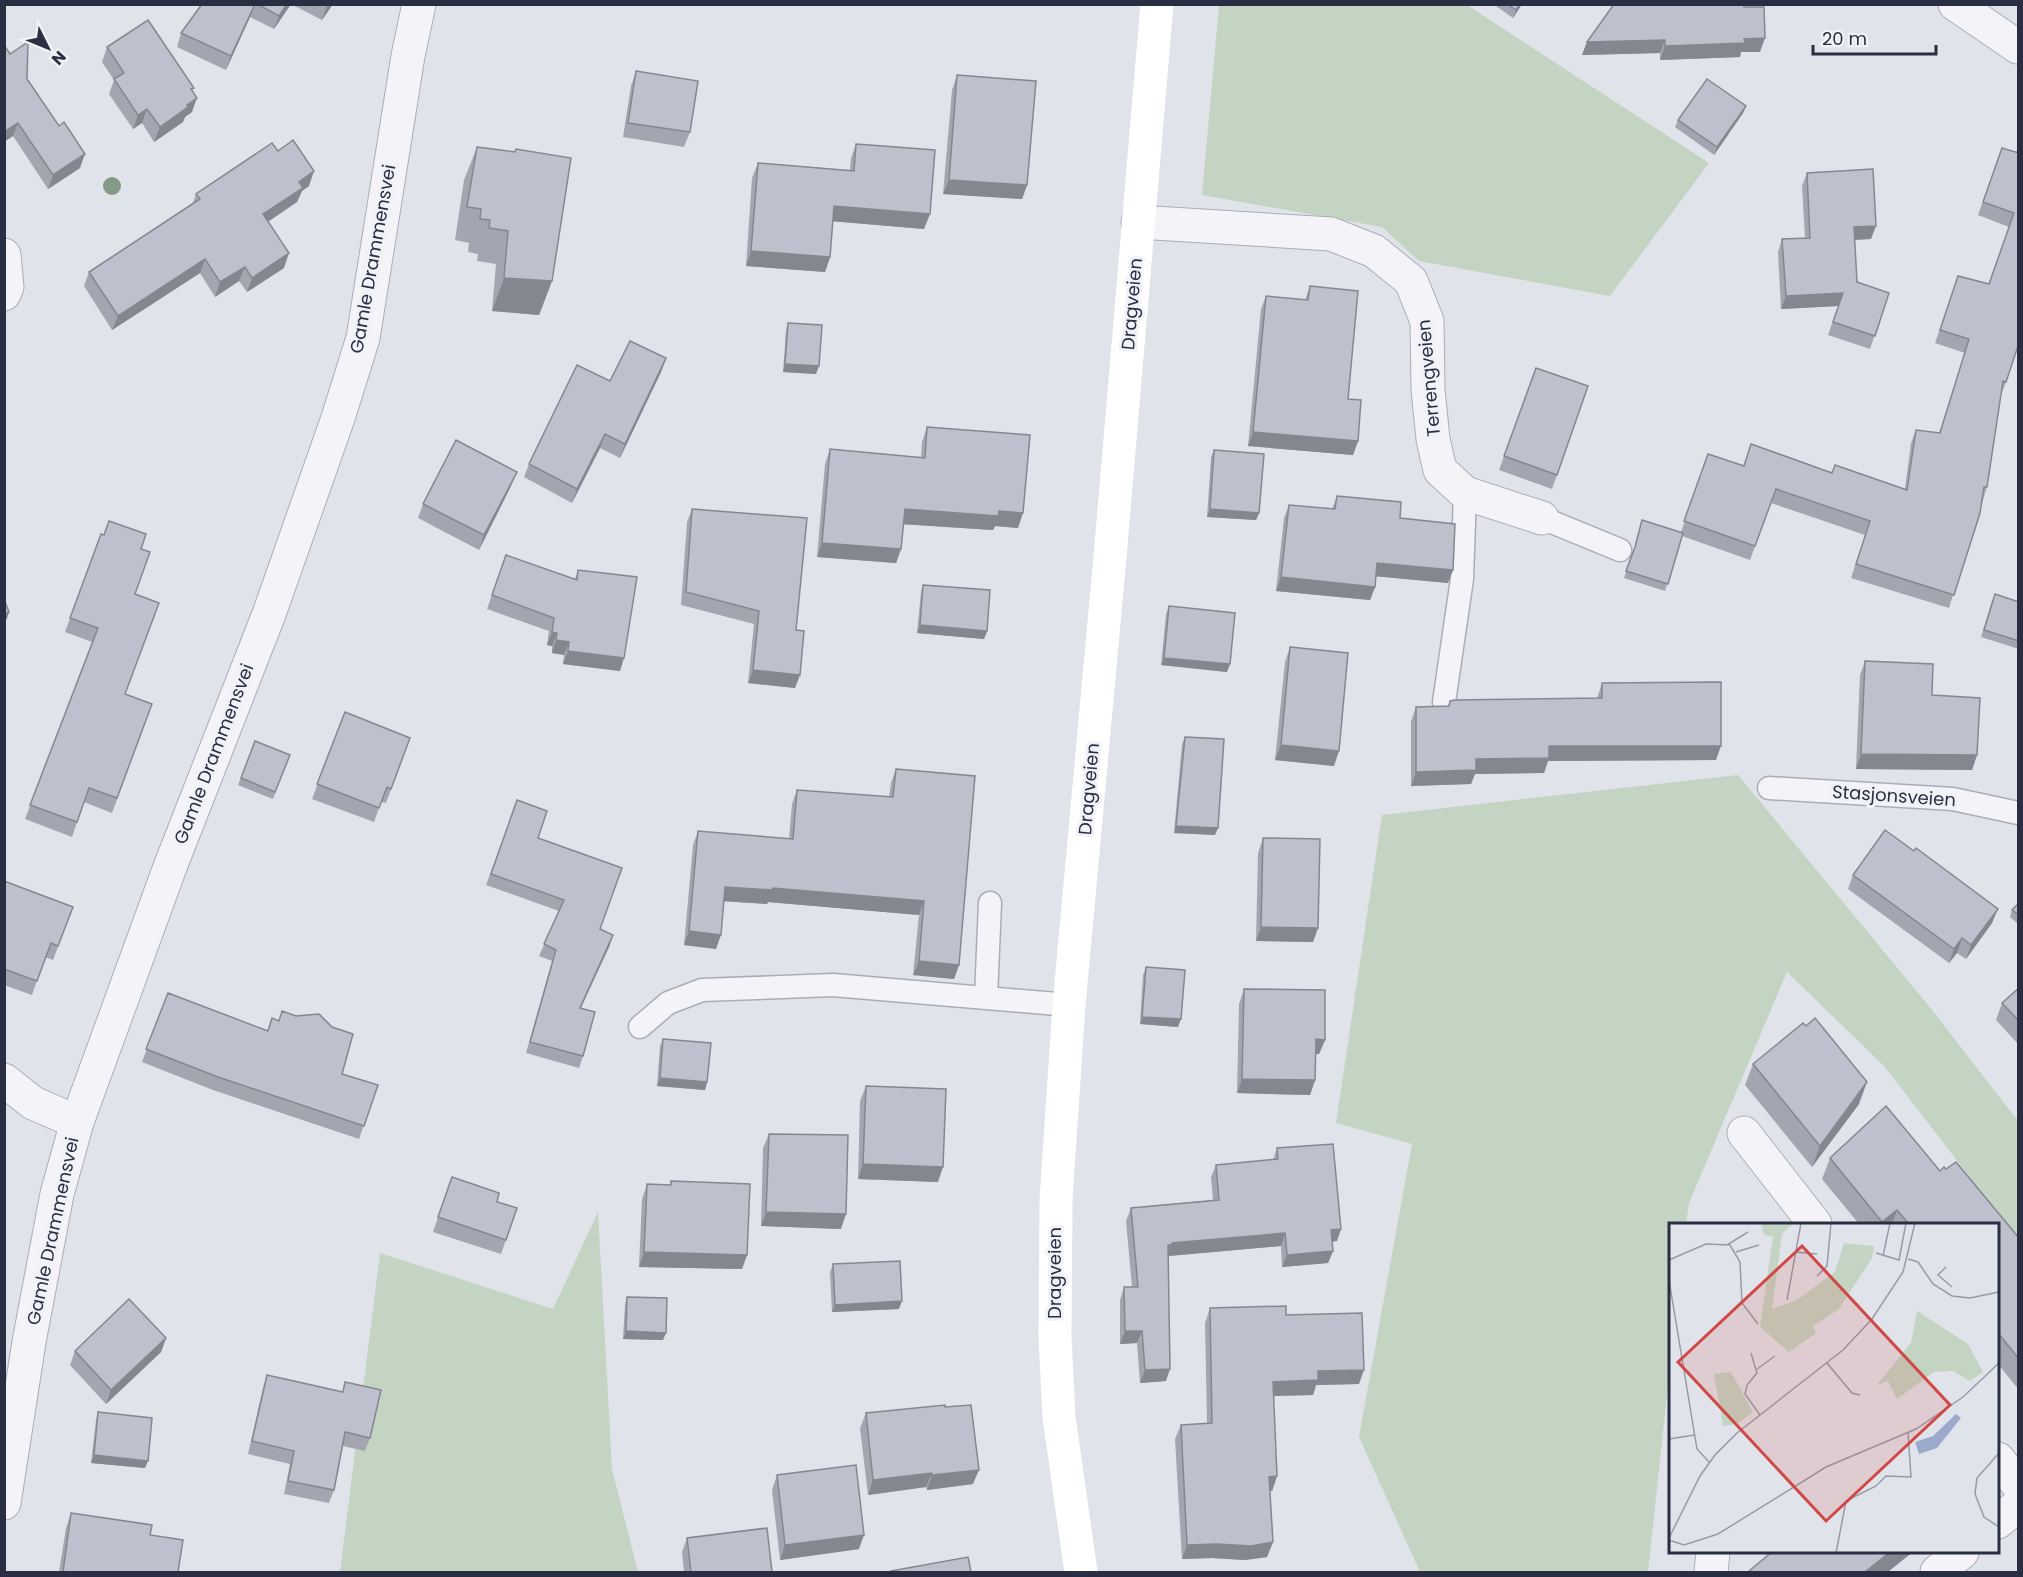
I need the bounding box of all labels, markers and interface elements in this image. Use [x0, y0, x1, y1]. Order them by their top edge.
north arrow [18, 18, 78, 78]
scale bar [1813, 18, 1936, 56]
text: 20 m [1822, 26, 1867, 51]
text: N [46, 46, 71, 70]
street label: Gamle Drammensvei [344, 162, 401, 355]
street label: Dragveien [1115, 257, 1148, 351]
street label: Terrengveien [1411, 318, 1446, 438]
street label: Gamle Drammensvei [168, 660, 260, 848]
street label: Dragveien [1072, 742, 1105, 836]
street label: Stasjonsveien [1831, 779, 1957, 812]
street label: Gamle Drammensvei [20, 1135, 85, 1327]
inset map [1669, 1223, 1999, 1553]
street label: Dragveien [1042, 1227, 1067, 1319]

